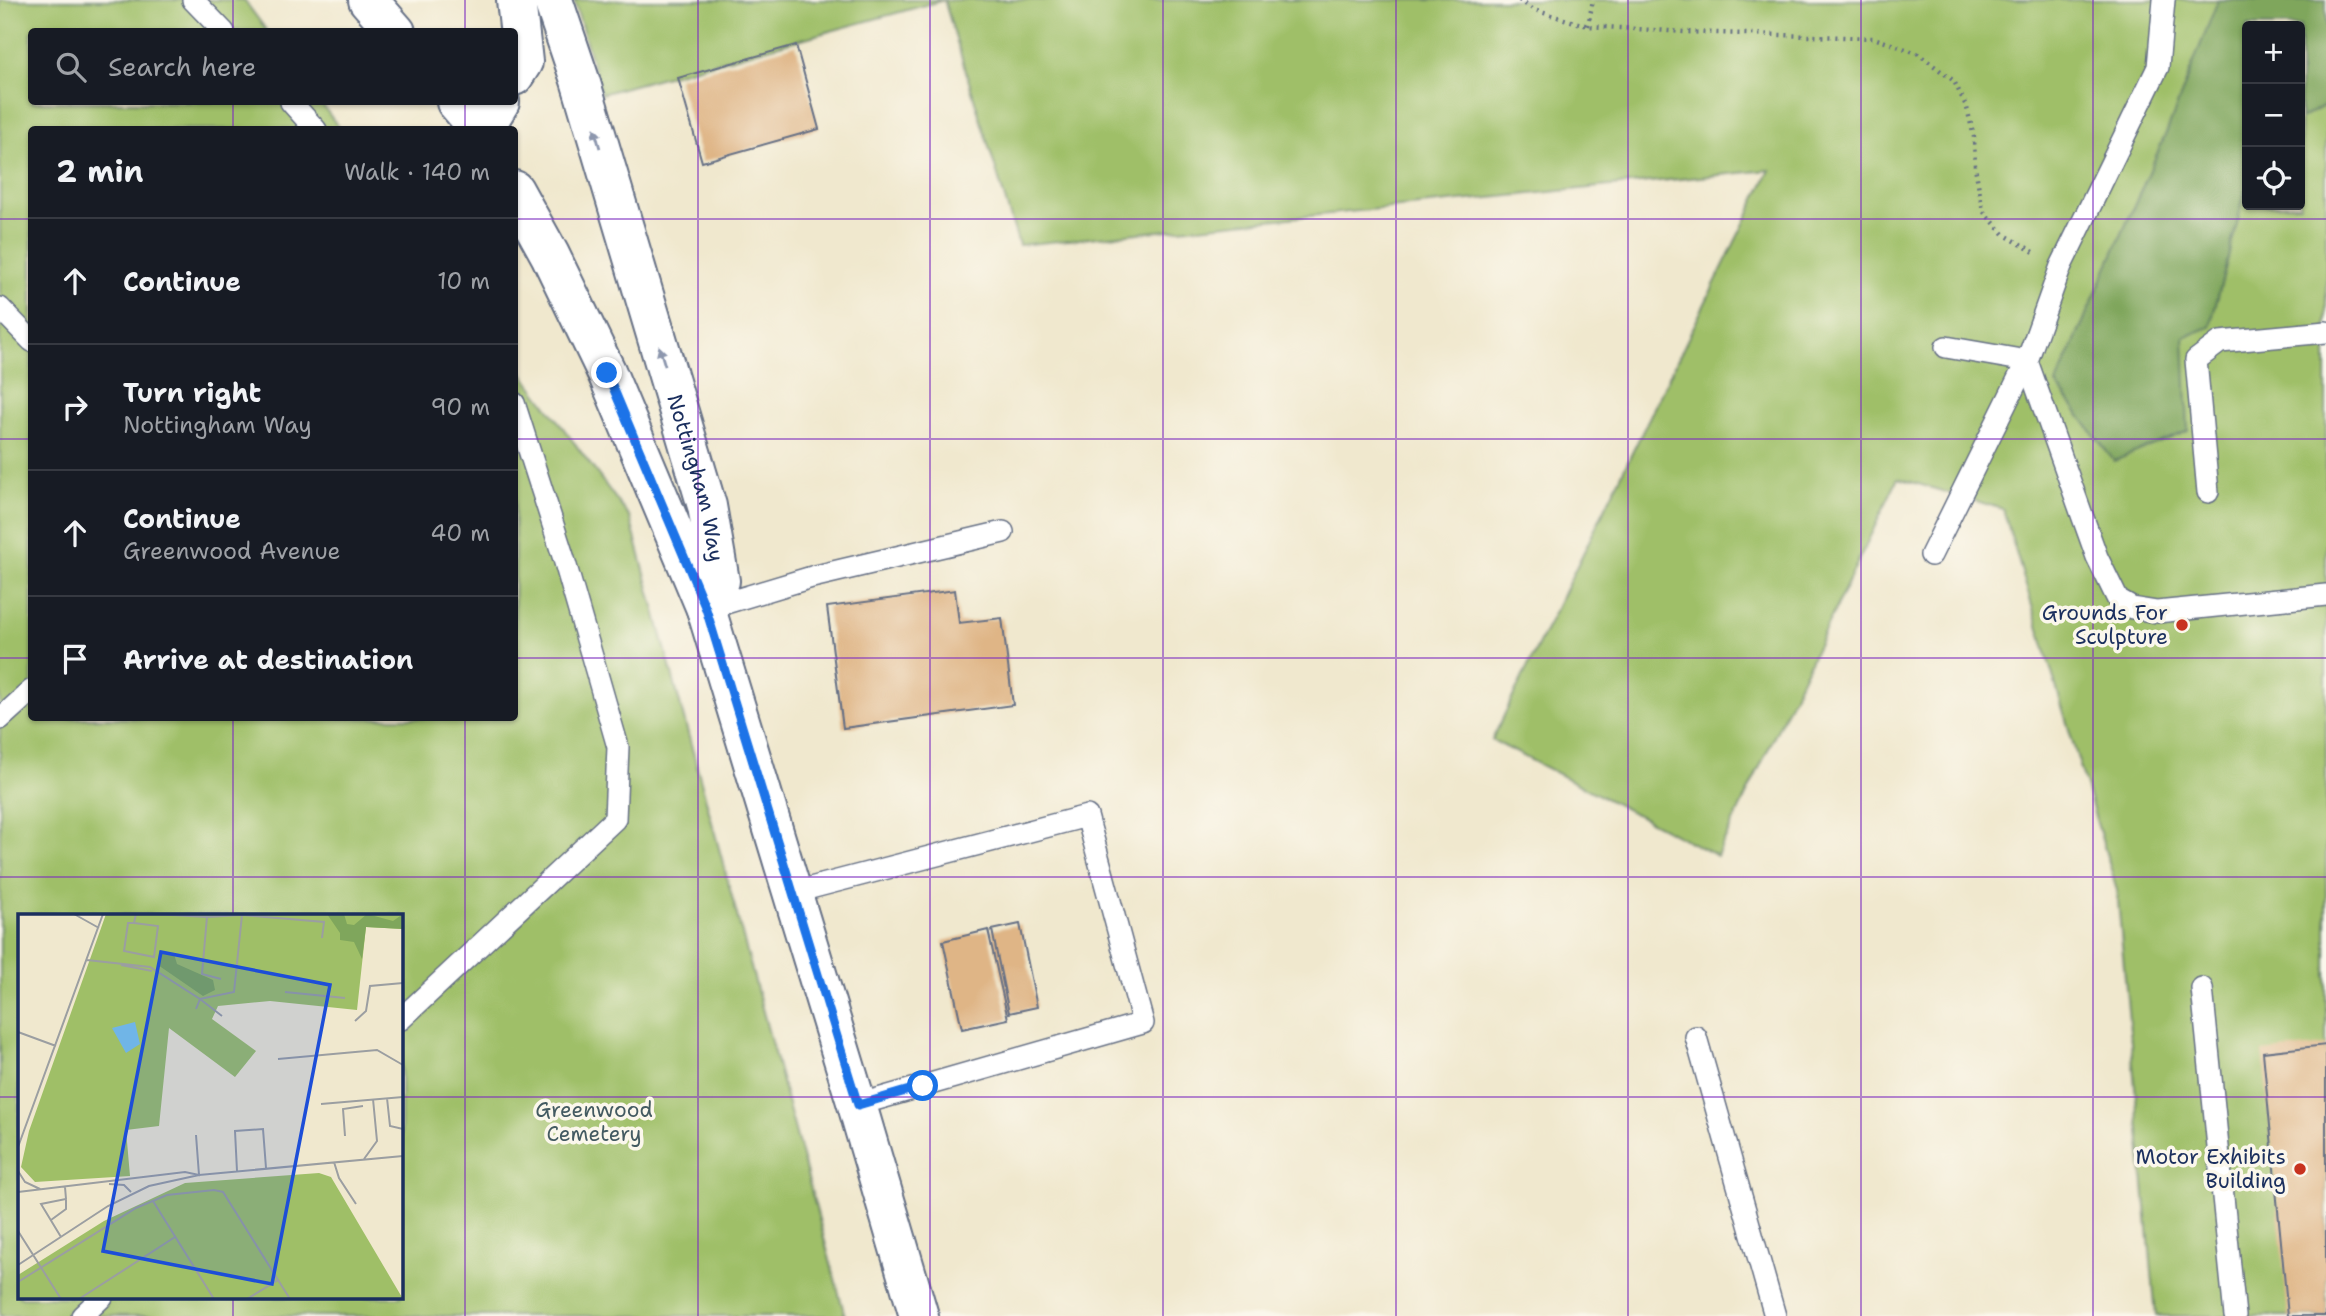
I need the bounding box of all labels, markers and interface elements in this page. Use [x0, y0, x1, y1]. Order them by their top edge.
map controls [2242, 21, 2305, 210]
button: + [2242, 21, 2305, 84]
search box [28, 28, 518, 105]
icon: search [52, 48, 90, 86]
text: Search here [108, 49, 257, 84]
button: − [2242, 84, 2305, 147]
one-way arrow [592, 127, 602, 148]
button: locate [2242, 147, 2305, 210]
text: 2 min [56, 151, 143, 192]
text: Walk · 140 m [344, 157, 490, 187]
icon: ahead [56, 262, 94, 300]
text: Continue [123, 264, 241, 299]
text: 10 m [437, 266, 490, 296]
one-way arrow [657, 345, 667, 366]
route end [591, 357, 622, 388]
text: Turn right [123, 375, 261, 410]
icon: right [56, 388, 94, 426]
street label: Nottingham Way [660, 391, 730, 564]
text: 90 m [430, 392, 490, 422]
text: Nottingham Way [123, 410, 312, 440]
text: Continue [123, 501, 241, 536]
icon: ahead [56, 514, 94, 552]
text: 40 m [430, 518, 490, 548]
text: Greenwood Avenue [123, 536, 341, 566]
place label: Grounds For Sculpture [2042, 599, 2168, 651]
marker: Grounds For Sculpture [2174, 617, 2190, 633]
icon: arrive [56, 640, 94, 678]
text: Arrive at destination [123, 642, 413, 677]
inset map [18, 914, 402, 1298]
route start [907, 1070, 938, 1101]
park label: Greenwood Cemetery [535, 1096, 653, 1148]
place label: Motor Exhibits Building [2135, 1143, 2286, 1195]
marker: Motor Exhibits Building [2292, 1161, 2308, 1177]

